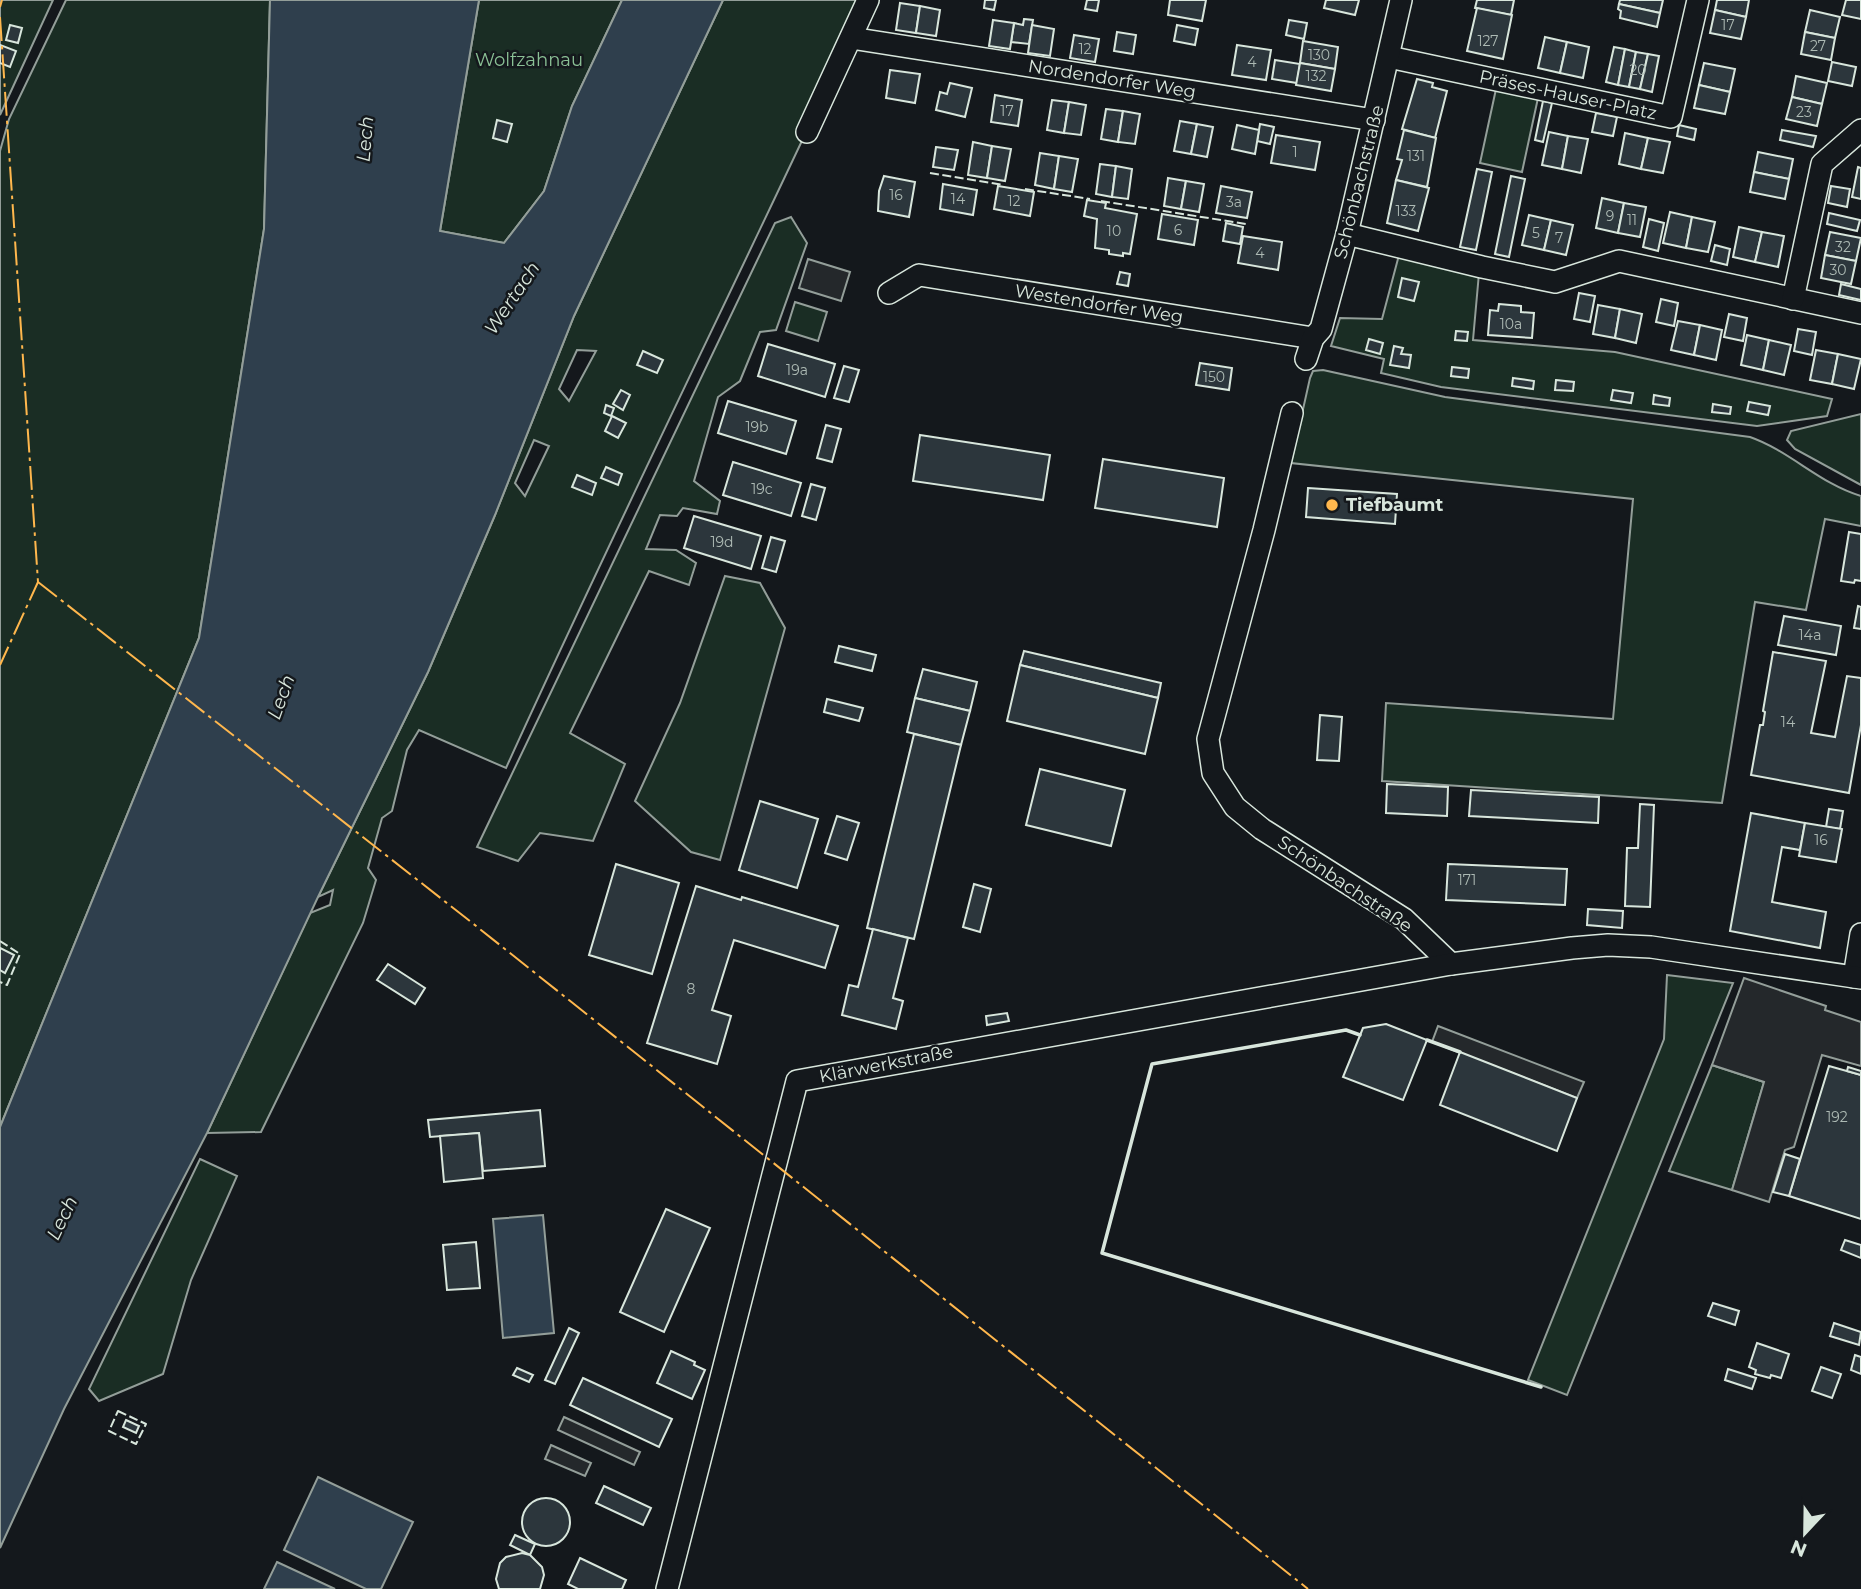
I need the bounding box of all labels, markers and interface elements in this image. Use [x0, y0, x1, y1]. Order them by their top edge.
house number: 17 [1721, 16, 1735, 34]
house number: 127 [1477, 32, 1499, 50]
house number: 27 [1810, 37, 1826, 55]
house number: 12 [1078, 40, 1092, 58]
house number: 130 [1308, 46, 1330, 64]
park label: Wolfzahnau [475, 49, 583, 71]
house number: 4 [1247, 53, 1257, 71]
street label: Nordendorfer Weg [1026, 55, 1198, 103]
house number: 20 [1629, 61, 1647, 79]
street label: Präses-Hauser-Platz [1477, 65, 1659, 125]
house number: 132 [1306, 67, 1326, 85]
house number: 17 [1000, 102, 1014, 120]
street label: Schönbachstraße [1329, 103, 1389, 261]
house number: 23 [1796, 103, 1812, 121]
water label: Lech [352, 115, 378, 163]
house number: 1 [1292, 143, 1298, 161]
house number: 131 [1407, 147, 1425, 165]
house number: 16 [889, 186, 903, 204]
house number: 14 [951, 190, 966, 208]
house number: 12 [1007, 192, 1021, 210]
house number: 3a [1226, 193, 1242, 211]
house number: 133 [1396, 202, 1416, 220]
house number: 9 [1606, 207, 1614, 225]
house number: 11 [1627, 211, 1637, 229]
house number: 6 [1174, 221, 1183, 239]
house number: 10 [1107, 222, 1121, 240]
house number: 5 [1532, 224, 1540, 242]
house number: 7 [1555, 229, 1563, 247]
house number: 32 [1835, 238, 1851, 256]
house number: 4 [1255, 244, 1265, 262]
water label: Wertach [479, 257, 545, 339]
house number: 30 [1829, 261, 1847, 279]
street label: Westendorfer Weg [1013, 280, 1185, 328]
house number: 10a [1500, 315, 1522, 333]
house number: 19a [786, 361, 808, 379]
house number: 150 [1203, 368, 1225, 386]
house number: 19b [745, 418, 769, 436]
house number: 19c [751, 480, 773, 498]
place label: Tiefbaumt [1346, 494, 1443, 516]
marker: Tiefbaumt [1324, 497, 1340, 513]
house number: 19d [710, 533, 734, 551]
house number: 14a [1799, 626, 1821, 644]
water label: Lech [262, 671, 300, 723]
house number: 14 [1781, 713, 1796, 731]
street label: Schönbachstraße [1273, 831, 1417, 937]
house number: 16 [1814, 831, 1828, 849]
house number: 171 [1458, 871, 1476, 889]
house number: 8 [687, 980, 696, 998]
street label: Klärwerkstraße [817, 1040, 955, 1088]
house number: 192 [1826, 1108, 1848, 1126]
water label: Lech [42, 1192, 82, 1244]
north arrow [1770, 1498, 1840, 1568]
text: N [1787, 1535, 1810, 1562]

